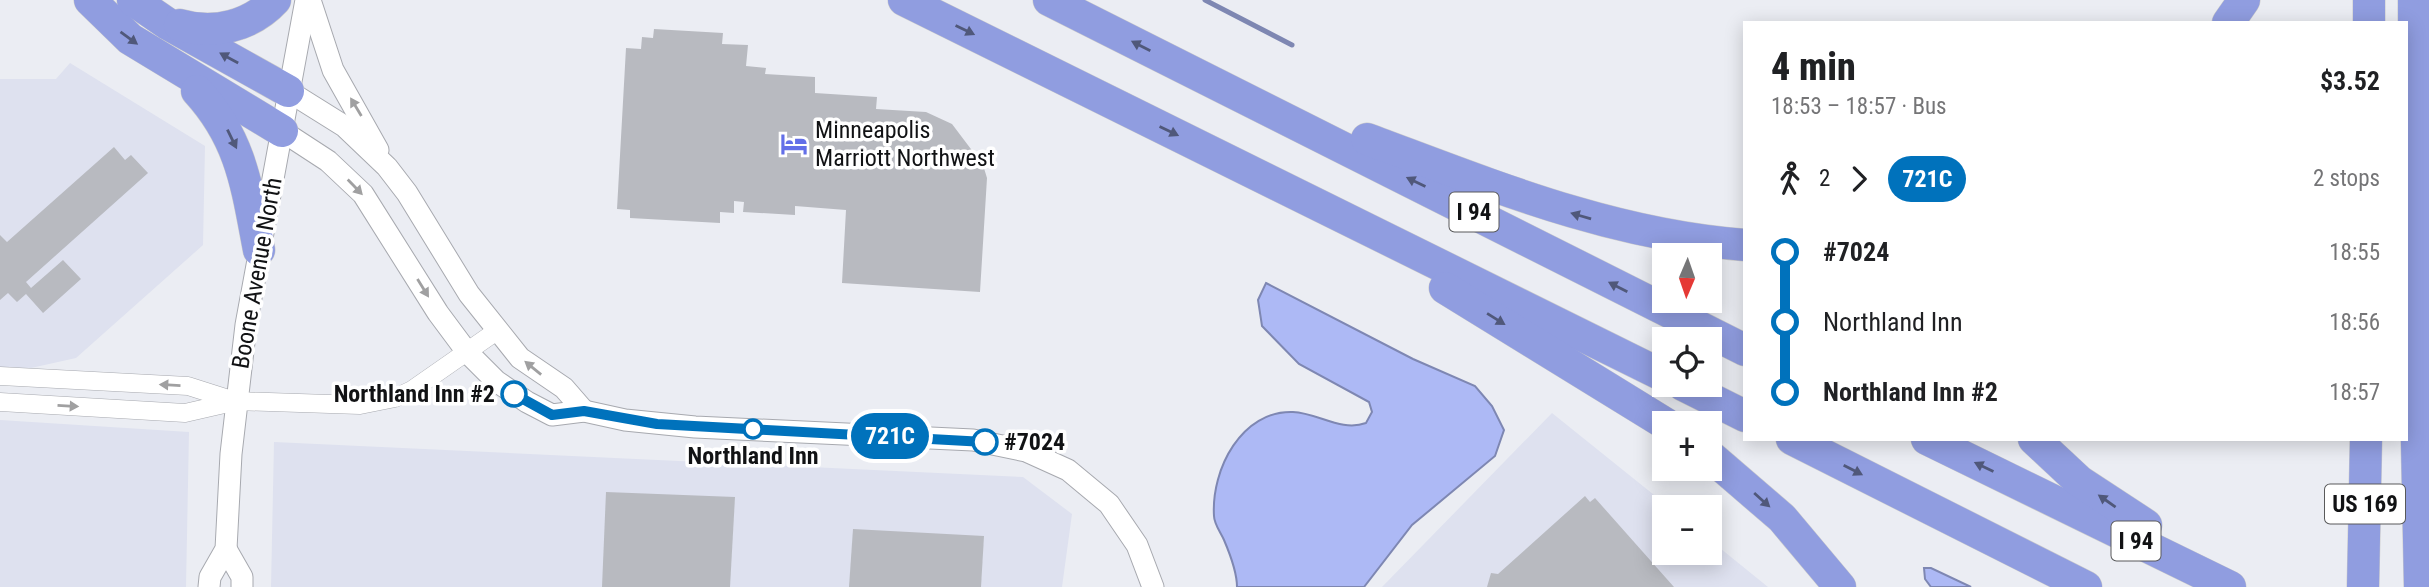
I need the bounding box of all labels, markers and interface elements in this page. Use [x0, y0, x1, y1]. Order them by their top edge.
one-way arrow [955, 25, 975, 36]
one-way arrow [120, 30, 138, 44]
one-way arrow [1131, 41, 1151, 52]
text: 4 min [1771, 45, 1856, 89]
one-way arrow [219, 52, 238, 64]
text: $3.52 [2320, 66, 2380, 96]
text: 18:53 – 18:57 · Bus [1771, 93, 1947, 120]
one-way arrow [349, 97, 362, 116]
place label: Minneapolis Marriott Northwest [815, 116, 995, 172]
one-way arrow [1159, 125, 1179, 136]
one-way arrow [226, 129, 237, 149]
hotel icon: Minneapolis Marriott Northwest [779, 129, 809, 159]
icon: walk [1771, 160, 1809, 198]
icon: forward [1840, 160, 1878, 198]
text: 2 [1819, 165, 1830, 192]
text: 721C [1902, 165, 1952, 193]
text: 2 stops [2313, 165, 2380, 192]
street label: Boone Avenue North [226, 175, 288, 371]
one-way arrow [1406, 177, 1426, 188]
one-way arrow [347, 178, 364, 195]
road number: I 94 [1450, 192, 1498, 232]
one-way arrow [1571, 211, 1592, 221]
text: #7024 [1823, 237, 1889, 267]
text: 18:55 [2329, 239, 2380, 266]
north arrow [1652, 243, 1722, 313]
map controls [1652, 243, 1722, 565]
one-way arrow [416, 278, 429, 298]
one-way arrow [1608, 281, 1628, 292]
text: Northland Inn [1823, 307, 1963, 337]
text: 18:56 [2329, 309, 2380, 336]
one-way arrow [1487, 312, 1506, 325]
button: locate [1652, 327, 1722, 397]
one-way arrow [524, 361, 541, 376]
text: Northland Inn #2 [1823, 377, 1998, 407]
one-way arrow [158, 379, 180, 390]
text: 18:57 [2329, 379, 2380, 406]
place label: Northland Inn #2 [334, 380, 495, 408]
marker: Northland Inn #2 [501, 381, 527, 407]
one-way arrow [57, 401, 79, 412]
button: + [1652, 411, 1722, 481]
line badge: 721C [841, 413, 939, 459]
marker: Northland Inn [743, 419, 763, 439]
text: 721C [865, 422, 915, 450]
place label: #7024 [1004, 428, 1065, 456]
marker: #7024 [972, 429, 998, 455]
place label: Northland Inn [687, 442, 819, 470]
one-way arrow [1974, 461, 1994, 472]
one-way arrow [1843, 464, 1863, 475]
road number: US 169 [2325, 484, 2405, 524]
one-way arrow [1753, 492, 1771, 508]
one-way arrow [2098, 494, 2116, 508]
button: − [1652, 495, 1722, 565]
road number: I 94 [2112, 522, 2160, 561]

